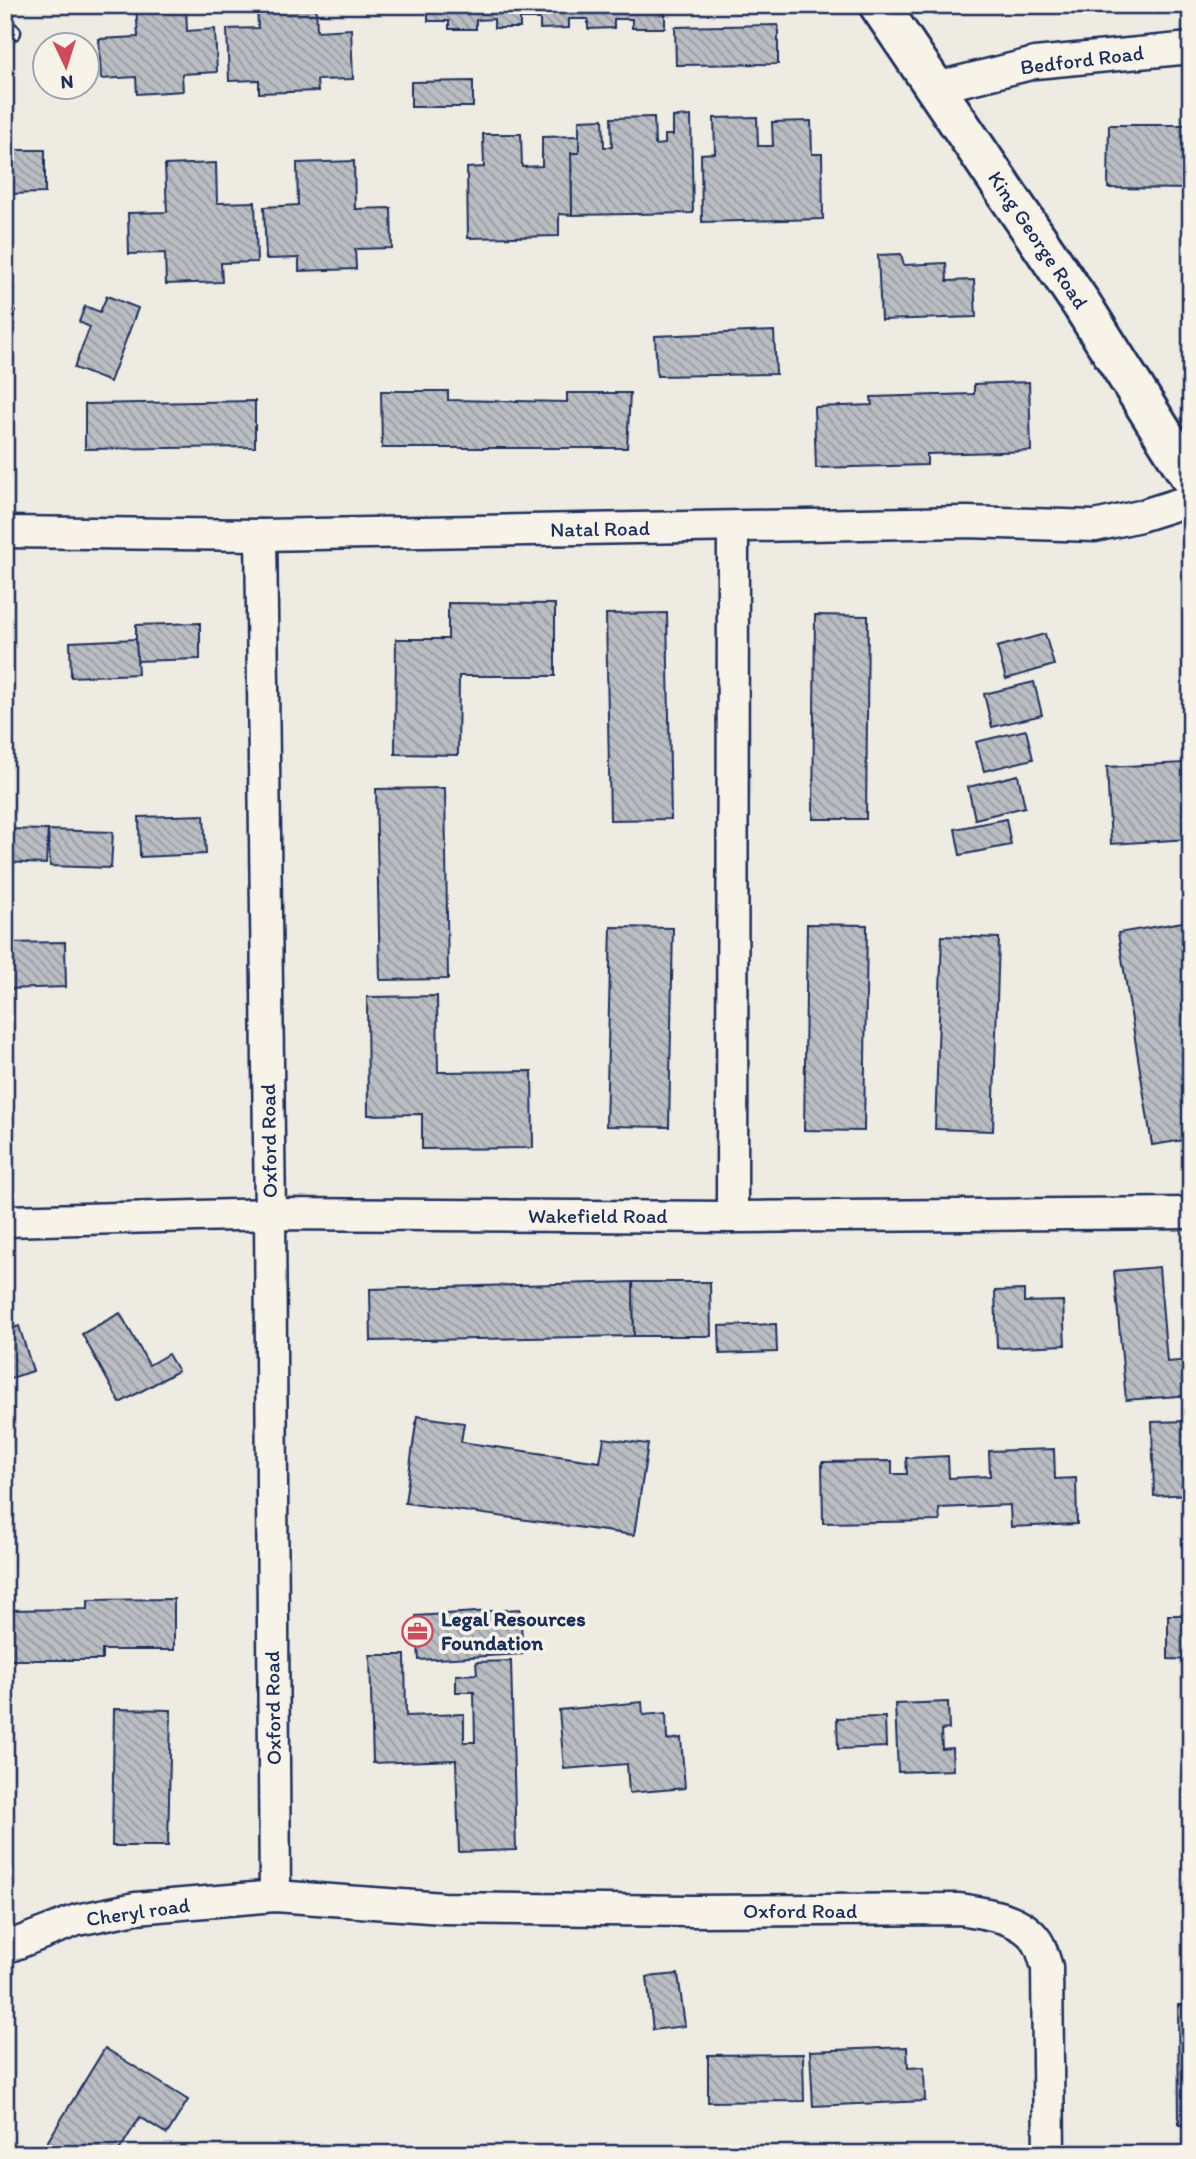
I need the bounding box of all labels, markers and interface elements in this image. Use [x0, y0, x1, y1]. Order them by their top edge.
north arrow [32, 32, 102, 102]
street label: Bedford Road [1019, 40, 1145, 79]
text: N [60, 71, 74, 94]
street label: King George Road [983, 166, 1094, 313]
street label: Natal Road [550, 515, 651, 542]
street label: Oxford Road [255, 1084, 282, 1198]
street label: Wakefield Road [528, 1203, 668, 1228]
place label: Legal Resources Foundation [441, 1606, 586, 1655]
office icon: Legal Resources Foundation [401, 1614, 435, 1648]
street label: Oxford Road [259, 1651, 286, 1765]
street label: Cheryl road [85, 1892, 192, 1931]
street label: Oxford Road [743, 1898, 857, 1923]

